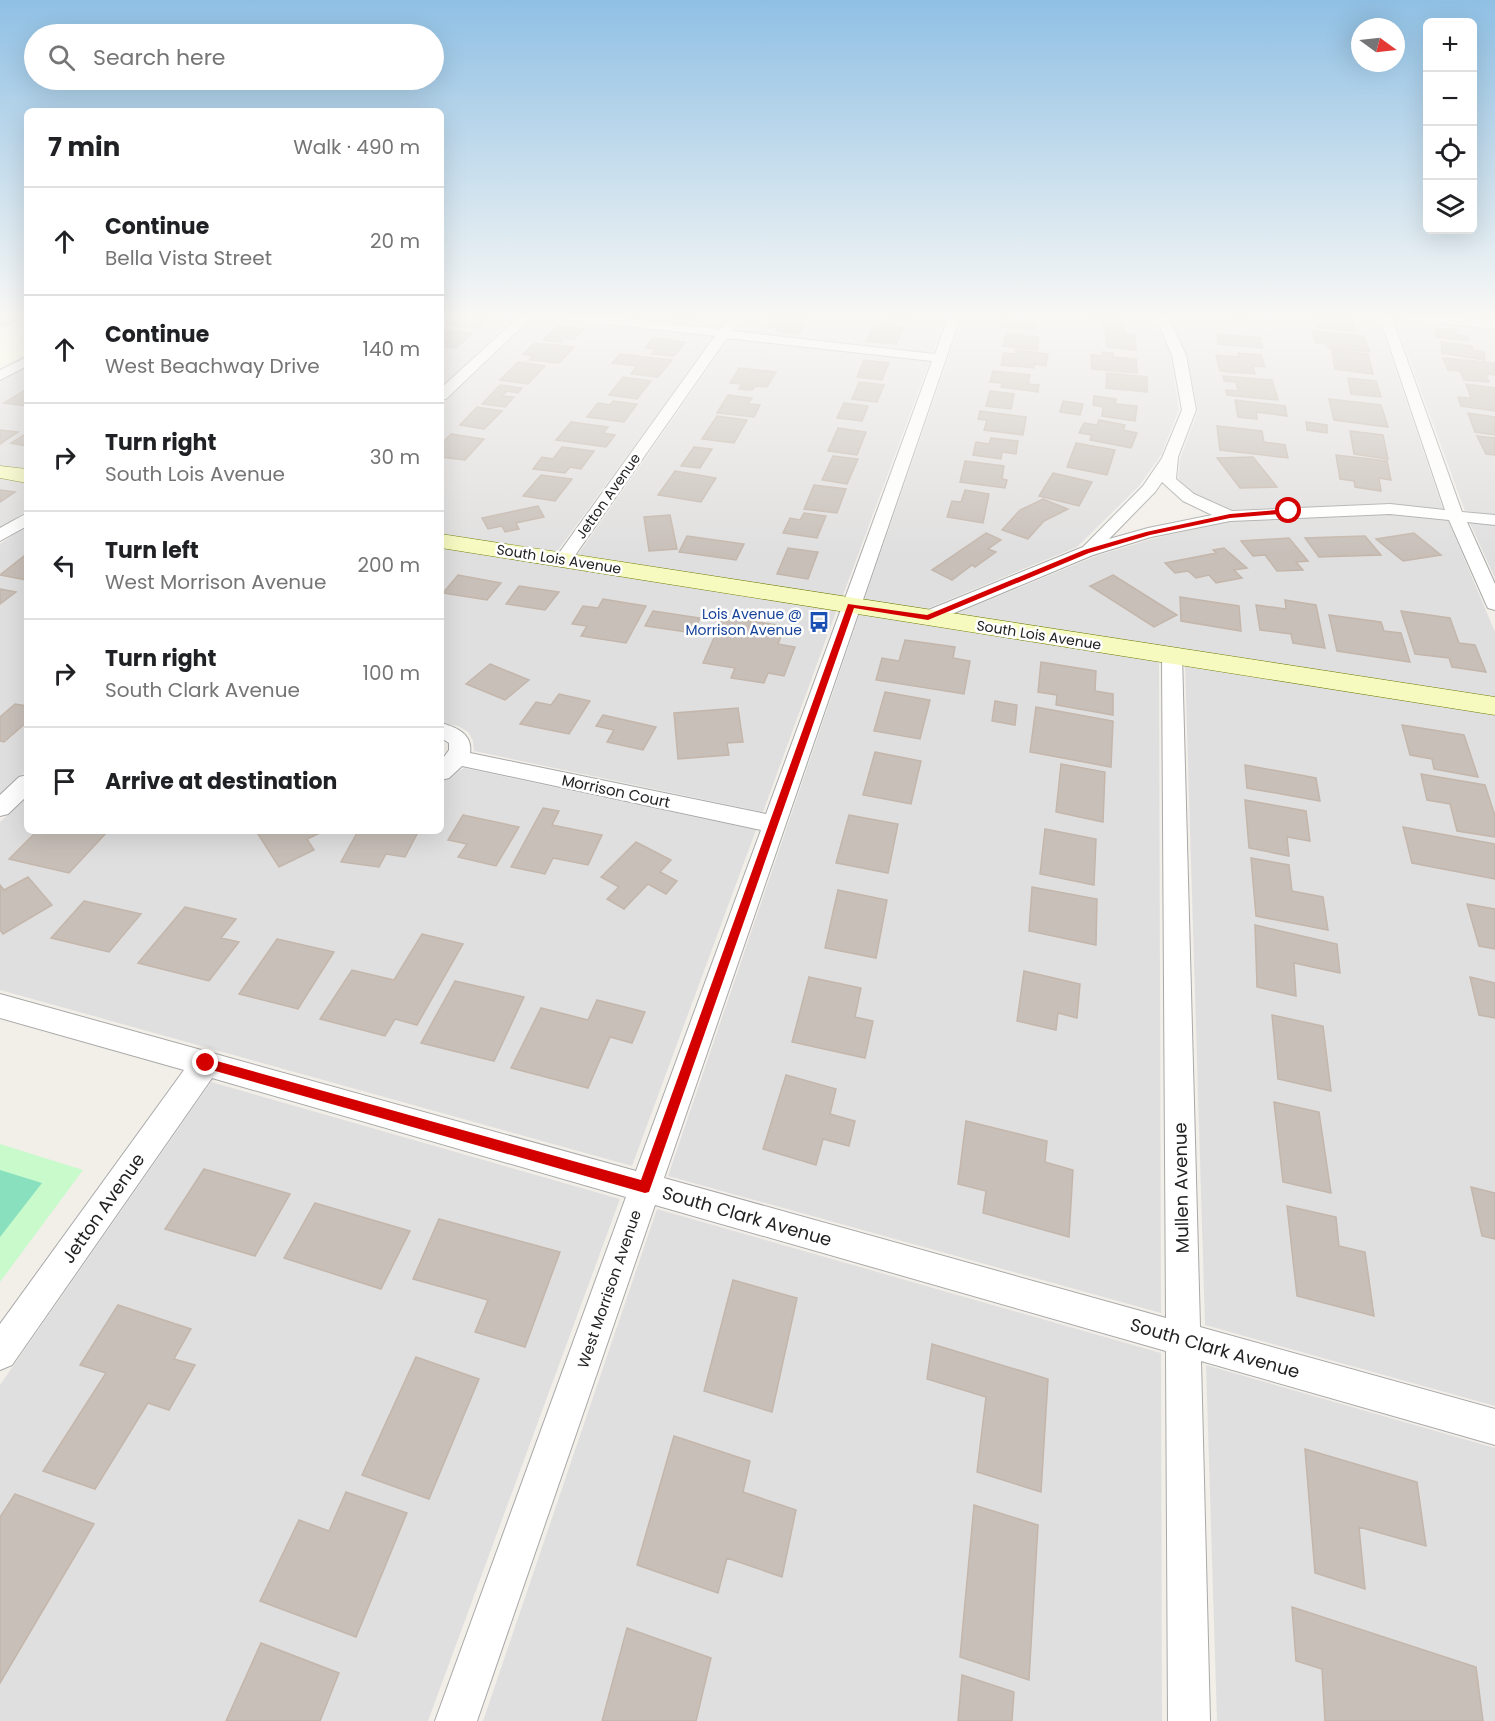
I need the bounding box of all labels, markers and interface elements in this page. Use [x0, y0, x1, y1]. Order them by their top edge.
north arrow [1351, 18, 1405, 72]
map controls [1423, 18, 1477, 234]
button: + [1423, 18, 1477, 72]
search box [24, 24, 444, 90]
icon: search [45, 41, 78, 74]
text: Search here [93, 42, 226, 73]
button: − [1423, 72, 1477, 126]
button: locate [1423, 126, 1477, 180]
text: 7 min [48, 129, 120, 165]
text: Walk · 490 m [293, 133, 420, 161]
button: layers [1423, 180, 1477, 234]
text: Continue [105, 211, 209, 242]
icon: ahead [48, 225, 81, 258]
text: 20 m [370, 227, 420, 255]
text: Bella Vista Street [105, 244, 272, 272]
text: Continue [105, 319, 209, 350]
icon: ahead [48, 333, 81, 366]
text: 140 m [363, 335, 420, 363]
text: West Beachway Drive [105, 352, 320, 380]
text: Turn right [105, 427, 216, 458]
icon: right [48, 441, 81, 474]
text: 30 m [370, 443, 420, 471]
street label: Jetton Avenue [571, 449, 645, 543]
text: South Lois Avenue [105, 460, 285, 488]
route start [1275, 497, 1301, 523]
text: Turn left [105, 535, 199, 566]
street label: South Lois Avenue [495, 539, 623, 579]
icon: left [48, 549, 81, 582]
text: 200 m [357, 551, 420, 579]
text: West Morrison Avenue [105, 568, 326, 596]
place label: Lois Avenue @ Morrison Avenue [686, 604, 802, 640]
bus stop icon: Lois Avenue @ Morrison Avenue [807, 610, 831, 634]
street label: South Lois Avenue [975, 615, 1103, 655]
text: Turn right [105, 643, 216, 674]
icon: right [48, 657, 81, 690]
text: 100 m [363, 659, 420, 687]
text: South Clark Avenue [105, 676, 300, 704]
icon: arrive [48, 765, 81, 798]
text: Arrive at destination [105, 766, 337, 797]
street label: Morrison Court [560, 769, 672, 813]
route end [192, 1049, 218, 1075]
street label: Mullen Avenue [1167, 1122, 1195, 1254]
street label: Jetton Avenue [56, 1148, 150, 1268]
street label: South Clark Avenue [659, 1180, 835, 1252]
street label: West Morrison Avenue [572, 1207, 646, 1371]
street label: South Clark Avenue [1127, 1312, 1303, 1384]

